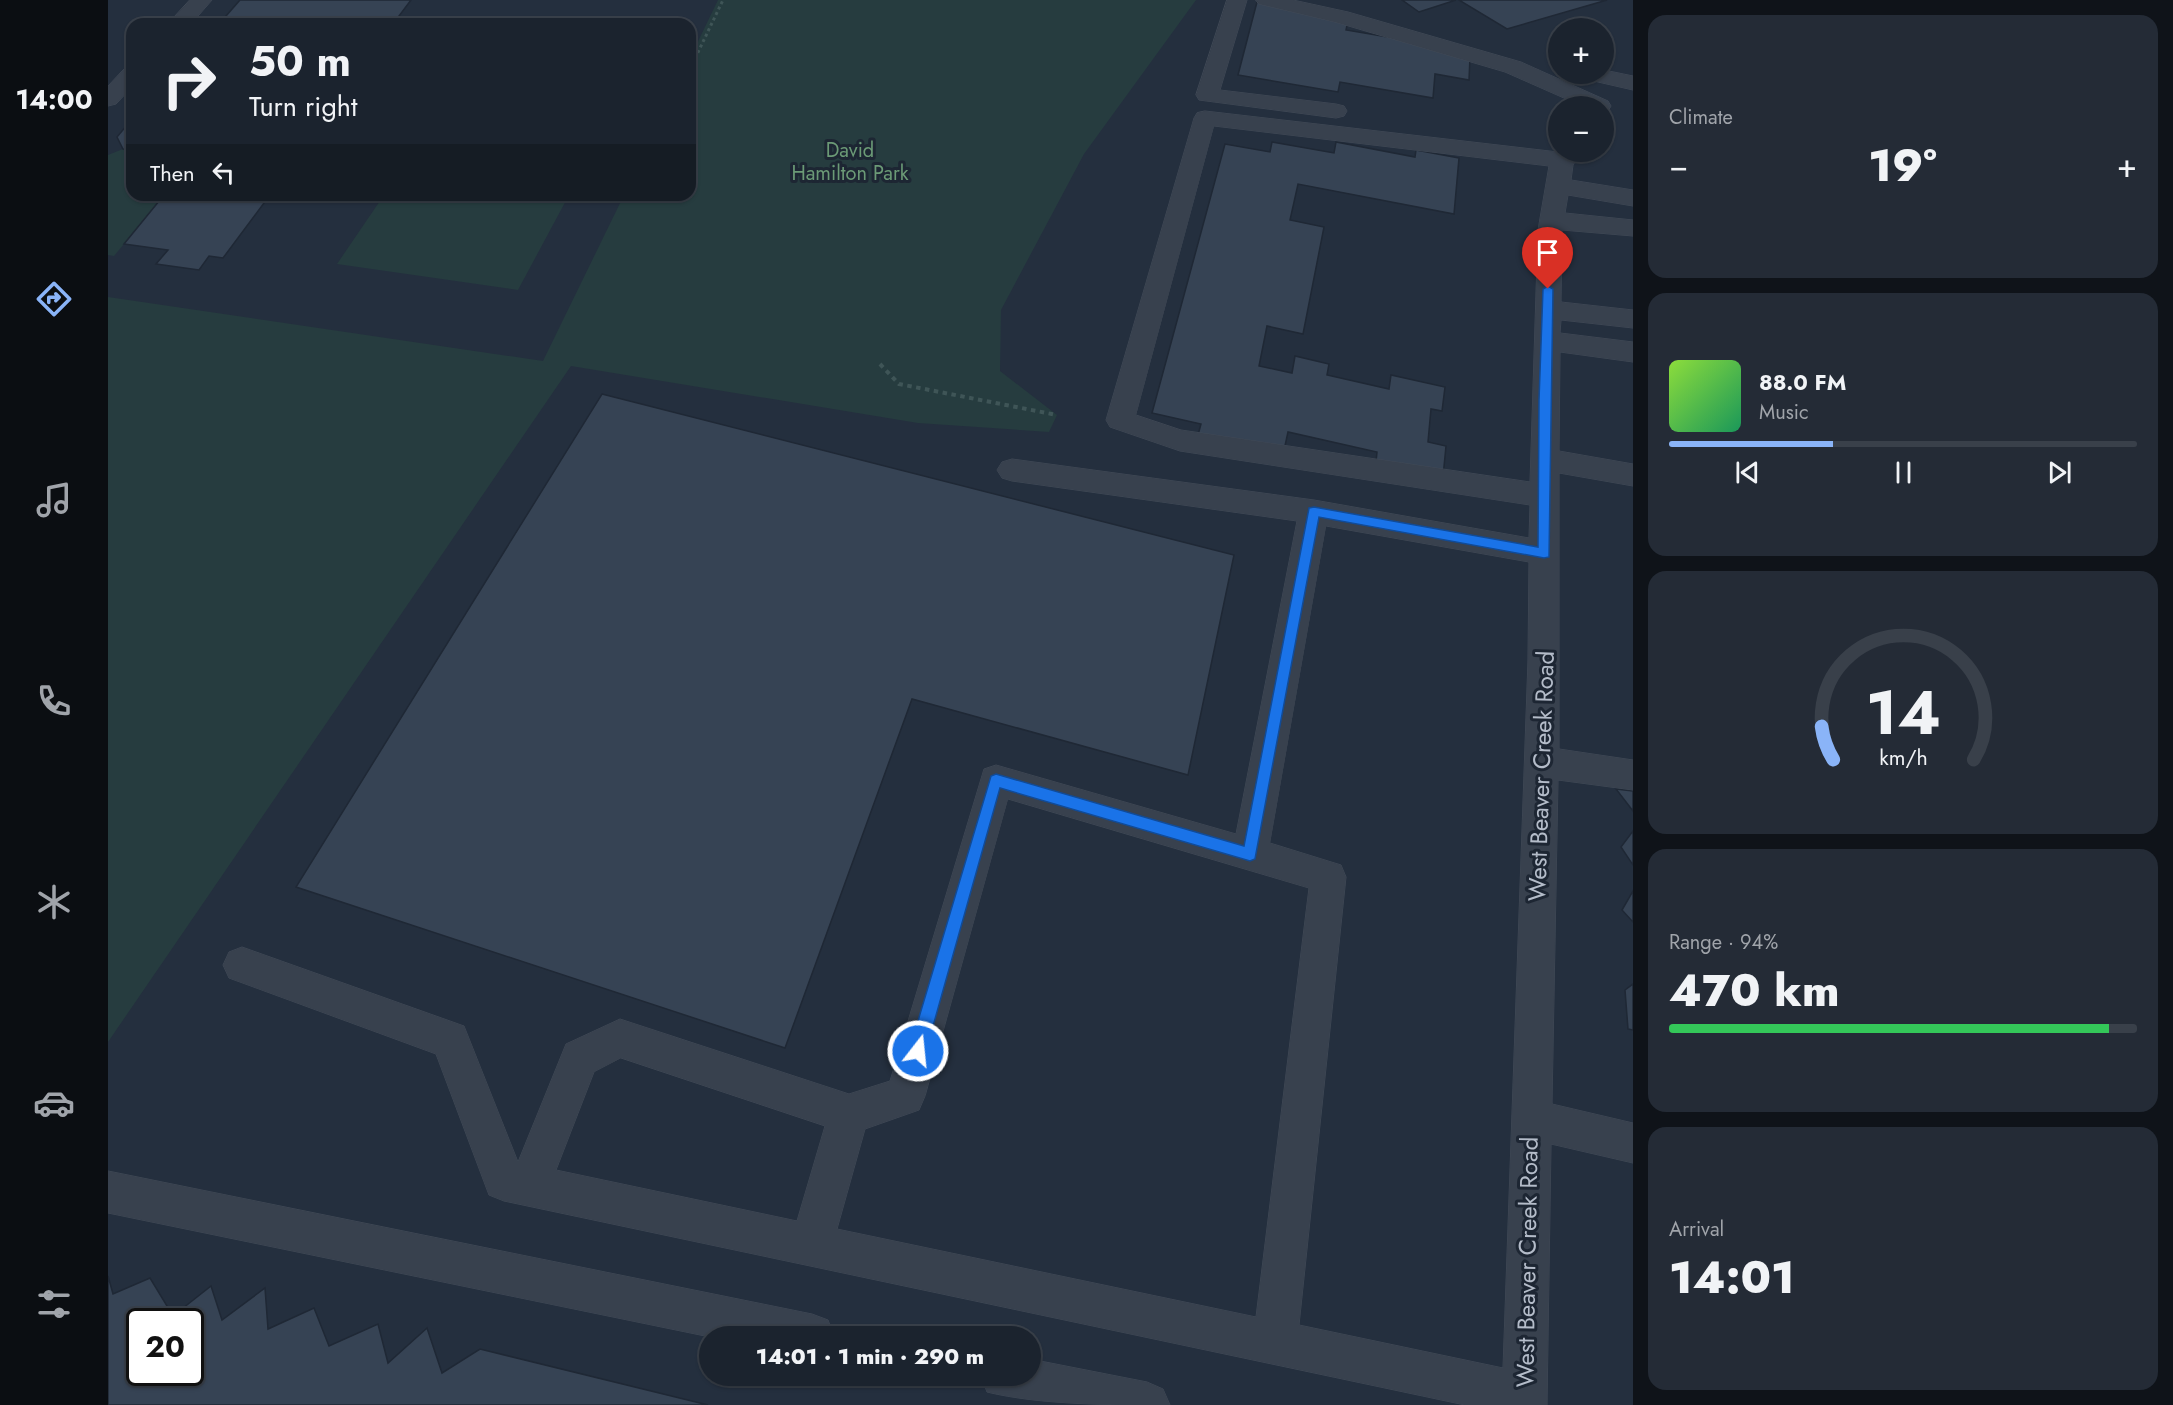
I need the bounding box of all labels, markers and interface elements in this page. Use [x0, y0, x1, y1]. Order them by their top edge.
map controls [1548, 18, 1614, 162]
button: + [1548, 18, 1614, 84]
text: 50 m [249, 31, 351, 92]
icon: right [150, 42, 228, 120]
text: 14:00 [15, 80, 93, 119]
text: Turn right [249, 87, 357, 126]
button: − [1548, 96, 1614, 162]
text: Climate [1669, 103, 1733, 132]
text: 19° [1868, 133, 1937, 198]
park label: David Hamilton Park [791, 136, 909, 188]
text: − [1669, 142, 1688, 189]
text: + [2117, 142, 2137, 189]
icon: left [207, 156, 240, 189]
text: Then [150, 157, 195, 189]
pin [1522, 227, 1573, 289]
icon: arrive [1531, 236, 1564, 269]
icon: directions [33, 278, 75, 320]
text: 88.0 FM [1759, 366, 1846, 398]
text: Music [1759, 398, 1809, 427]
icon: previous [1731, 456, 1764, 489]
icon: pause [1887, 456, 1920, 489]
icon: next [2043, 456, 2076, 489]
icon: music [33, 479, 75, 521]
street label: West Beaver Creek Road [1519, 650, 1563, 902]
text: 14 [1865, 667, 1941, 757]
icon: phone [33, 680, 75, 722]
text: km/h [1879, 742, 1927, 773]
icon: climate [33, 881, 75, 923]
text: Range · 94% [1669, 928, 1778, 957]
text: 470 km [1669, 958, 1840, 1023]
position arrow [886, 1019, 950, 1083]
icon: car [33, 1082, 75, 1124]
street label: West Beaver Creek Road [1507, 1136, 1547, 1388]
text: Arrival [1669, 1215, 1724, 1244]
text: 14:01 [1669, 1245, 1795, 1310]
icon: filters [33, 1283, 75, 1325]
speed limit sign: 20 [126, 1308, 204, 1386]
text: 14:01 · 1 min · 290 m [756, 1340, 984, 1372]

